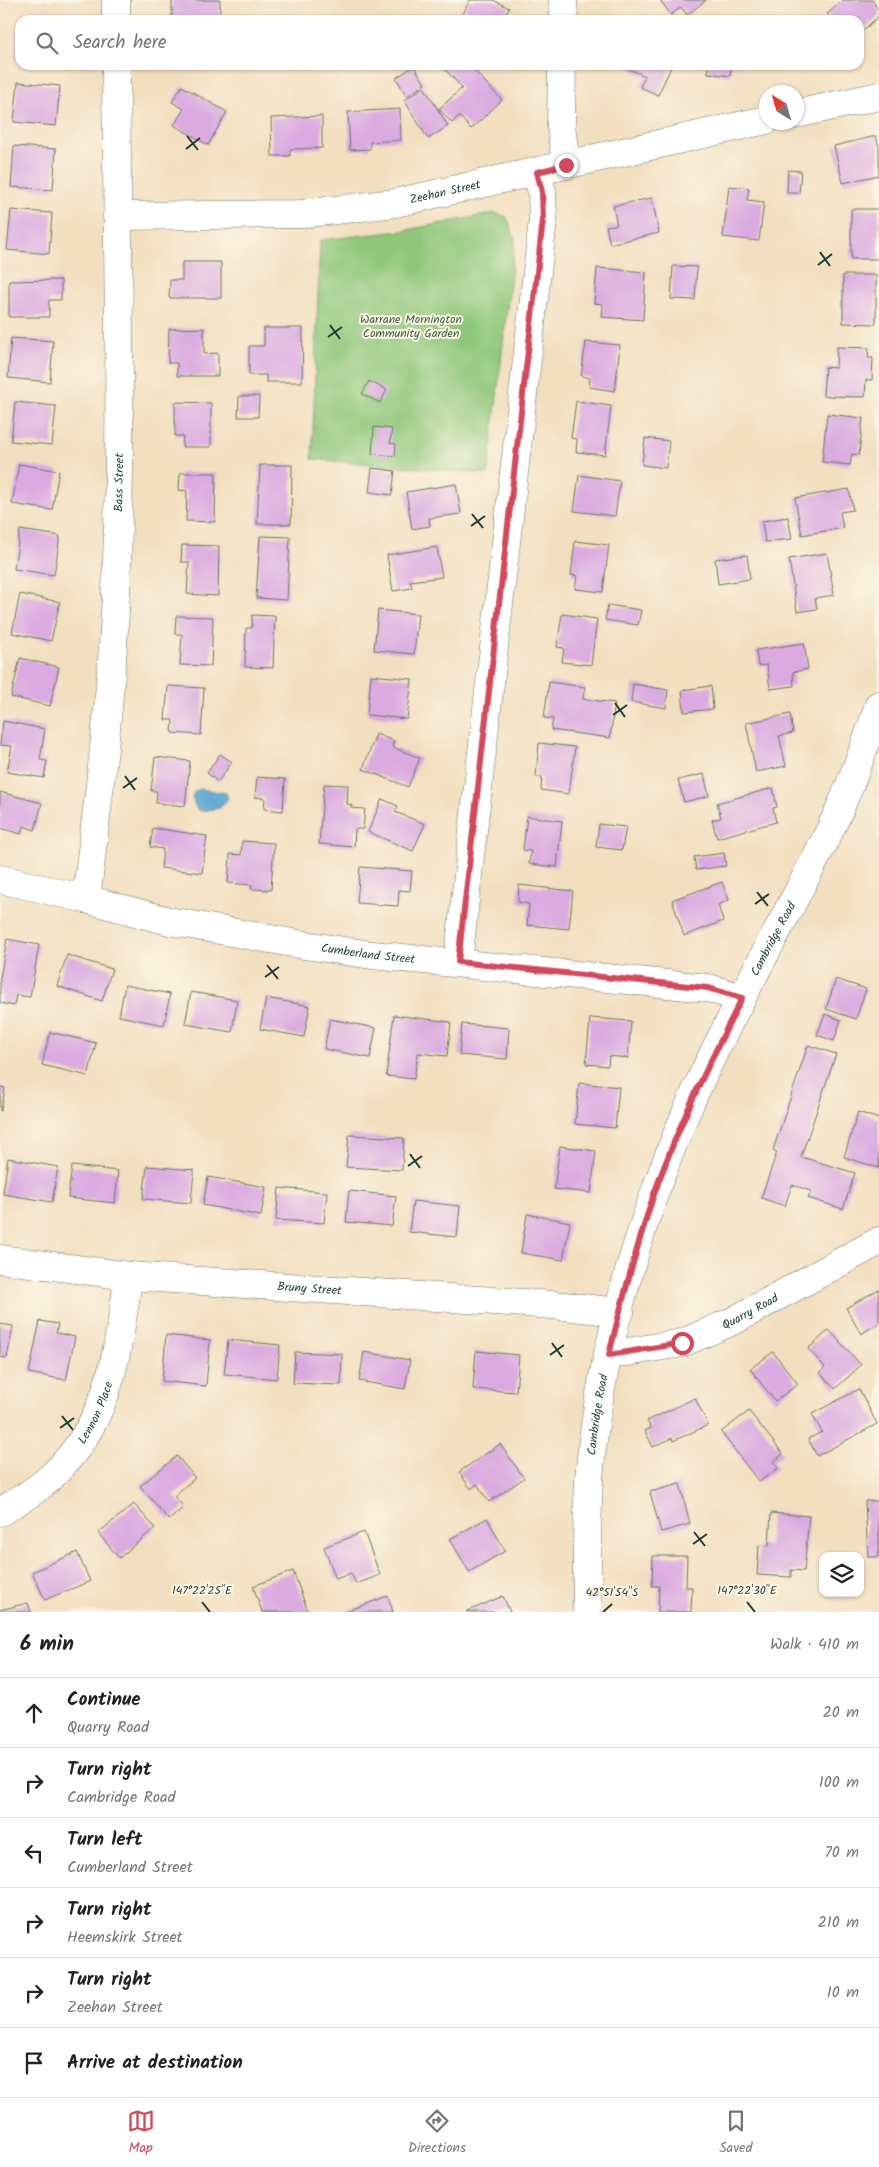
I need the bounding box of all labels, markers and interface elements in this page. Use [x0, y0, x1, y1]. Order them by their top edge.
search box [15, 15, 864, 70]
text: Search here [73, 28, 167, 58]
icon: search [33, 29, 61, 57]
north arrow [759, 85, 804, 130]
route end [555, 154, 578, 177]
street label: Zeehan Street [408, 175, 483, 209]
park label: Warrane Mornington Community Garden [360, 310, 462, 343]
street label: Bass Street [109, 453, 129, 512]
street label: Cambridge Road [745, 897, 801, 979]
street label: Cumberland Street [320, 938, 416, 969]
street label: Bruny Street [277, 1277, 343, 1300]
street label: Quarry Road [719, 1288, 783, 1334]
route start [671, 1332, 694, 1355]
street label: Cambridge Road [582, 1372, 613, 1456]
street label: Lennon Place [73, 1379, 118, 1448]
map controls [819, 1552, 864, 1597]
button: layers [819, 1552, 864, 1597]
text: 147°22'25"E [172, 1581, 233, 1600]
text: 147°22'30"E [717, 1581, 778, 1600]
text: 42°51'54"S [585, 1583, 639, 1602]
text: 6 min [20, 1628, 74, 1661]
text: Walk · 410 m [770, 1632, 859, 1657]
text: Continue [67, 1685, 140, 1715]
icon: ahead [20, 1699, 48, 1727]
text: 20 m [823, 1700, 859, 1725]
text: Quarry Road [67, 1715, 149, 1740]
text: Turn right [67, 1755, 152, 1785]
icon: right [20, 1769, 48, 1797]
text: 100 m [819, 1770, 859, 1795]
text: Cambridge Road [67, 1785, 176, 1810]
text: Turn left [67, 1825, 142, 1855]
icon: left [20, 1839, 48, 1867]
text: 70 m [824, 1840, 859, 1865]
text: Cumberland Street [67, 1855, 193, 1880]
text: Turn right [67, 1895, 152, 1925]
icon: right [20, 1909, 48, 1937]
text: 210 m [818, 1910, 859, 1935]
text: Heemskirk Street [67, 1925, 183, 1950]
text: Turn right [67, 1965, 152, 1995]
icon: right [20, 1979, 48, 2007]
text: 10 m [827, 1980, 859, 2005]
text: Zeehan Street [67, 1995, 163, 2020]
text: Arrive at destination [67, 2048, 243, 2078]
icon: arrive [20, 2049, 48, 2077]
tab: Map [127, 2107, 155, 2159]
tab: Directions [408, 2107, 466, 2159]
tab: Saved [719, 2107, 752, 2159]

